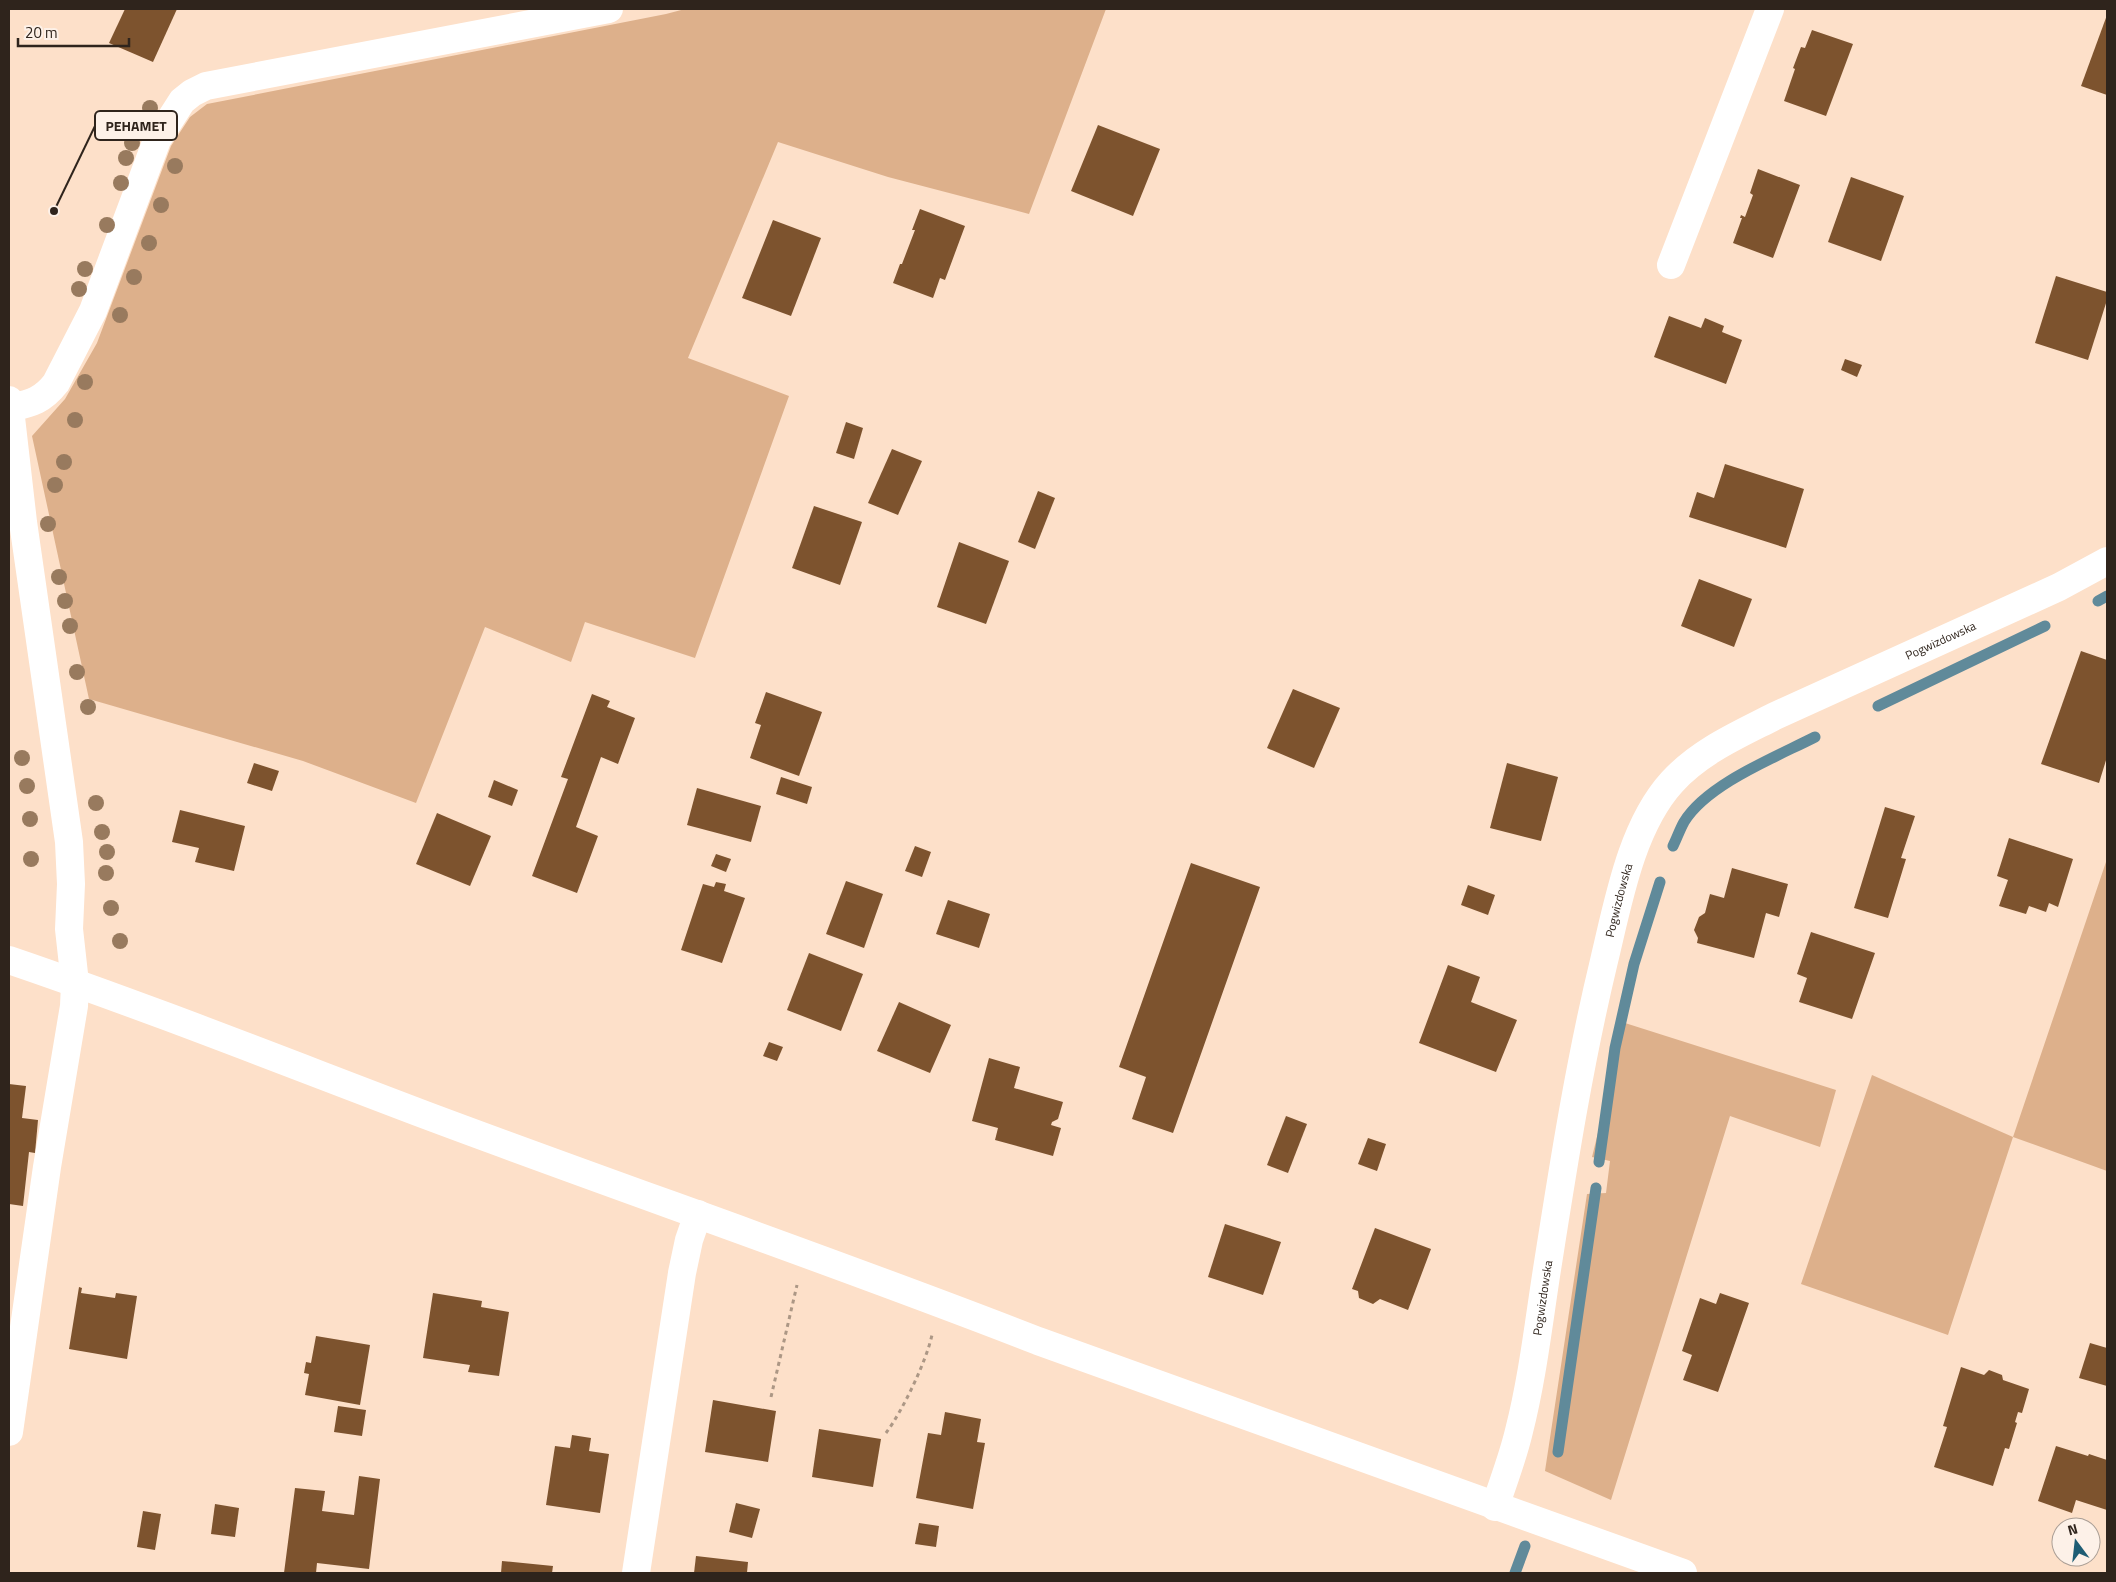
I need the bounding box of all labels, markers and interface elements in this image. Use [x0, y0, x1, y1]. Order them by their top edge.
scale bar [18, 15, 129, 47]
text: 20 m [25, 21, 58, 44]
callout: PEHAMET [95, 111, 177, 140]
text: PEHAMET [105, 115, 167, 136]
street label: Pogwizdowska [1902, 616, 1979, 665]
street label: Pogwizdowska [1600, 861, 1637, 939]
street label: Pogwizdowska [1527, 1259, 1557, 1337]
north arrow [2051, 1517, 2101, 1567]
text: N [2065, 1518, 2080, 1540]

